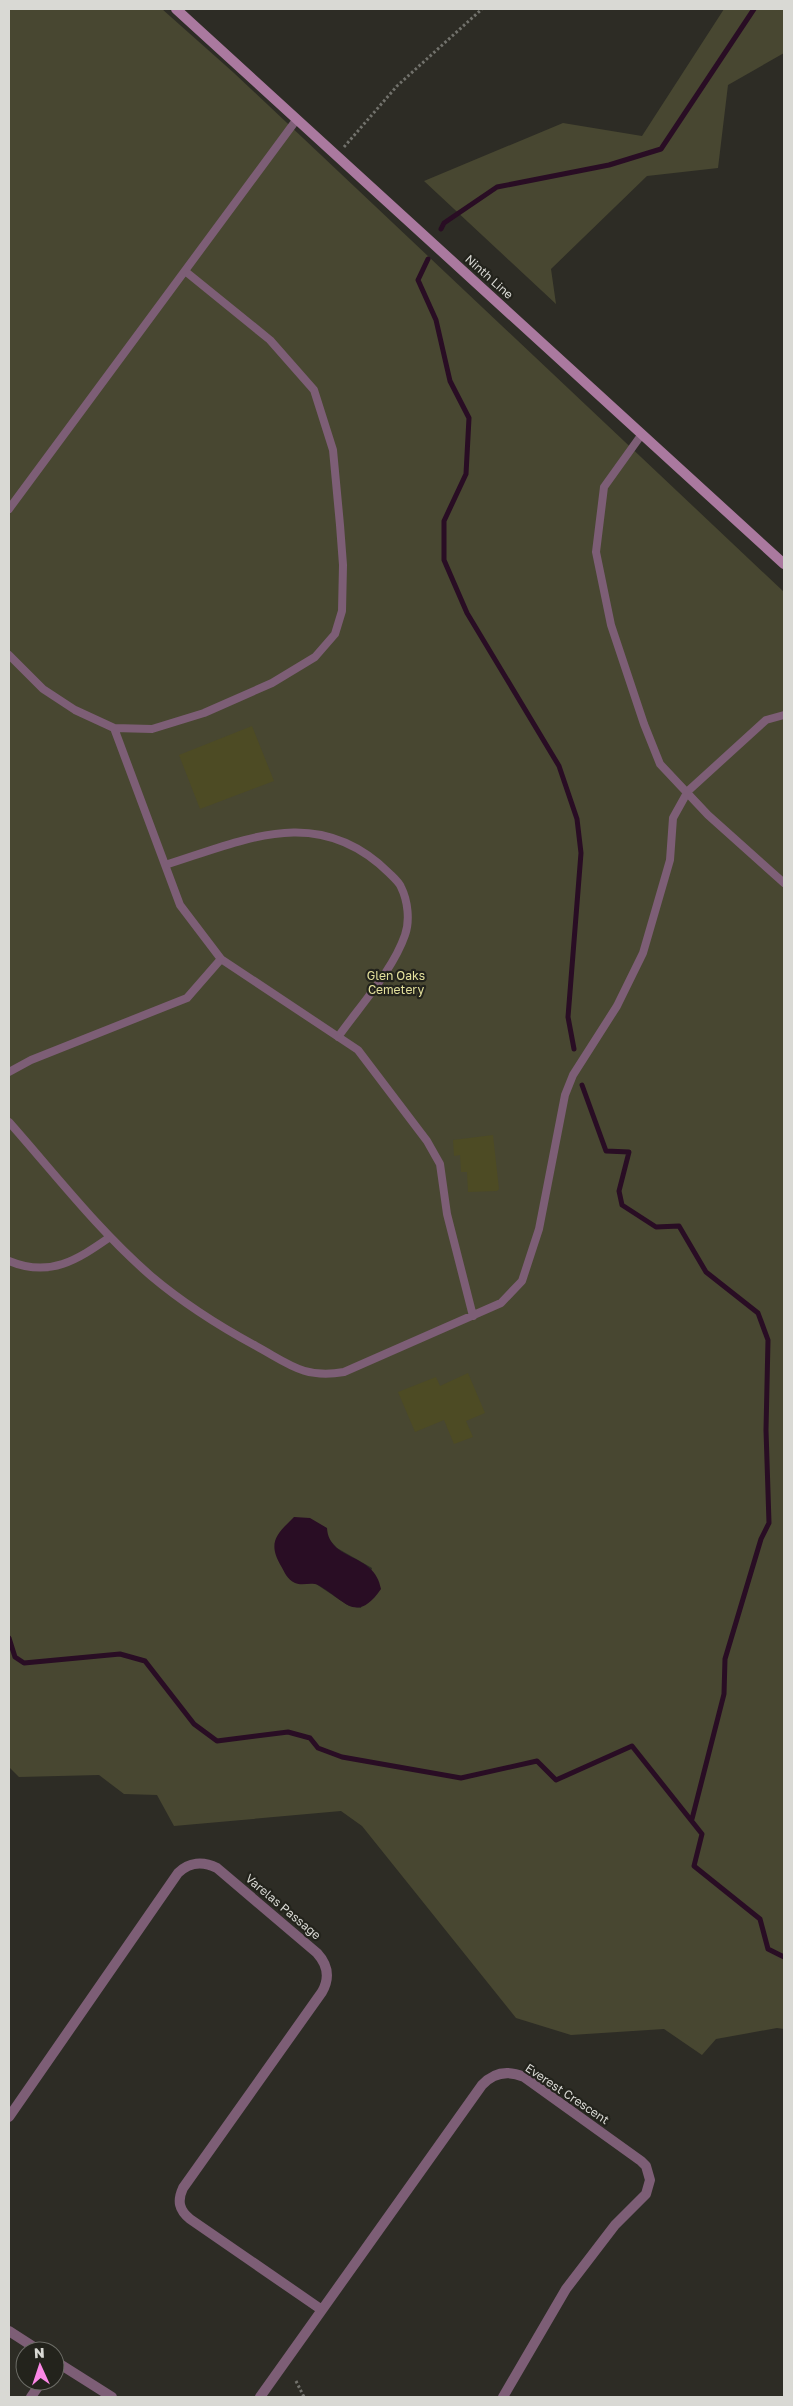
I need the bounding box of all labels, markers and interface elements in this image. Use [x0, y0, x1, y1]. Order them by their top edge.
street label: Ninth Line [462, 251, 516, 302]
park label: Glen Oaks Cemetery [367, 968, 425, 997]
street label: Varelas Passage [243, 1871, 324, 1943]
street label: Everest Crescent [522, 2060, 612, 2127]
north arrow [15, 2341, 65, 2391]
text: N [34, 2344, 45, 2361]

